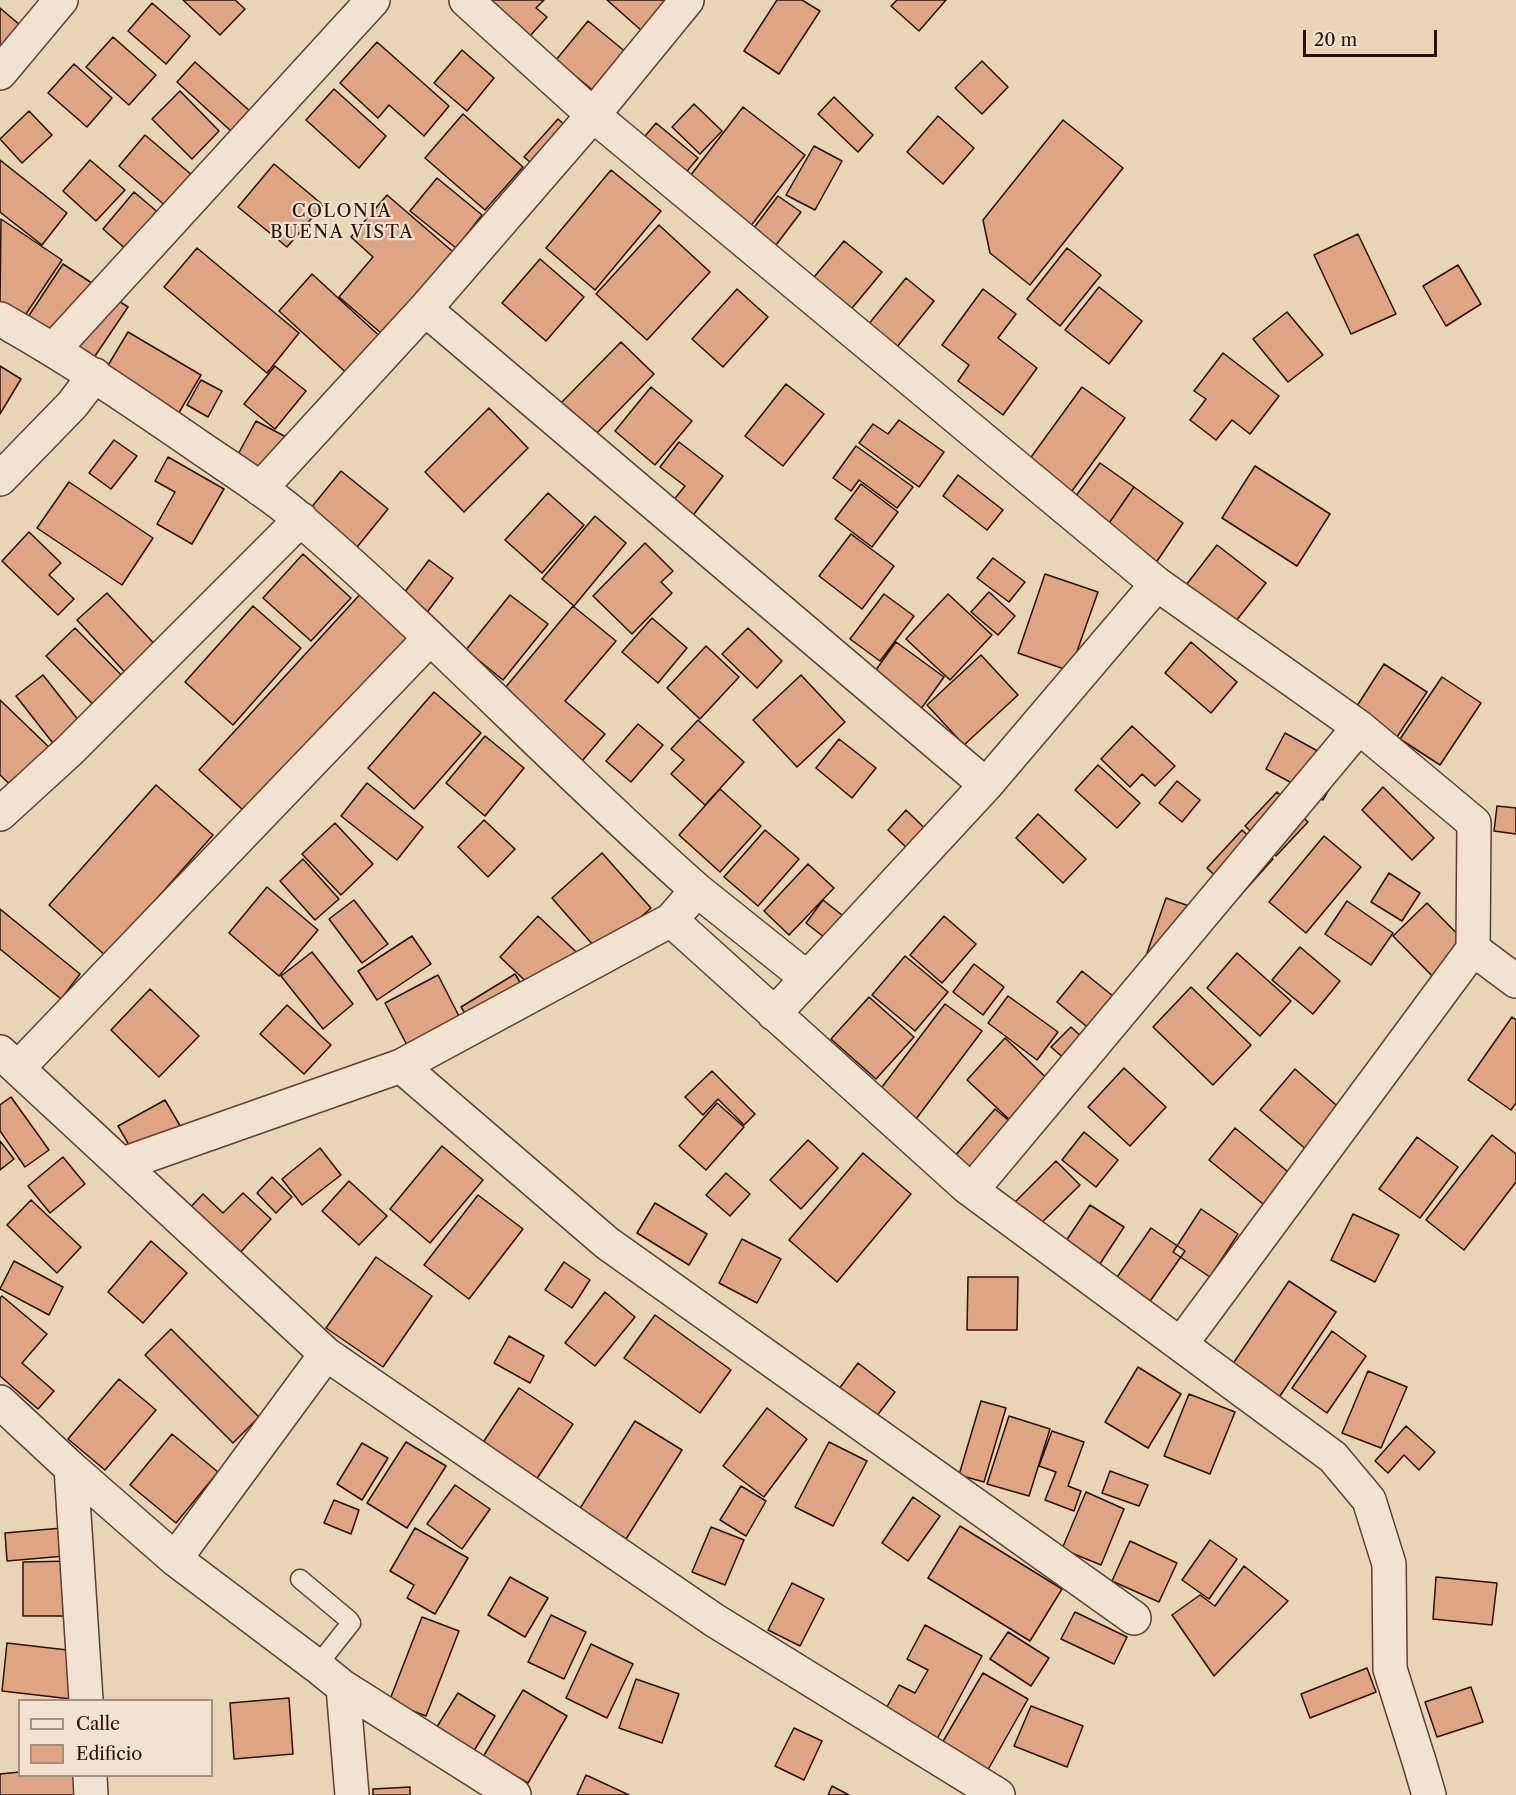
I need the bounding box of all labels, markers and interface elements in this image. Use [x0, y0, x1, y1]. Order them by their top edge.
scale bar [1306, 18, 1440, 56]
text: 20 m [1314, 29, 1357, 51]
district label: COLONIA BUENA VISTA [270, 201, 414, 244]
legend [18, 1699, 213, 1777]
text: Calle [76, 1713, 120, 1735]
text: Edificio [76, 1743, 142, 1765]

